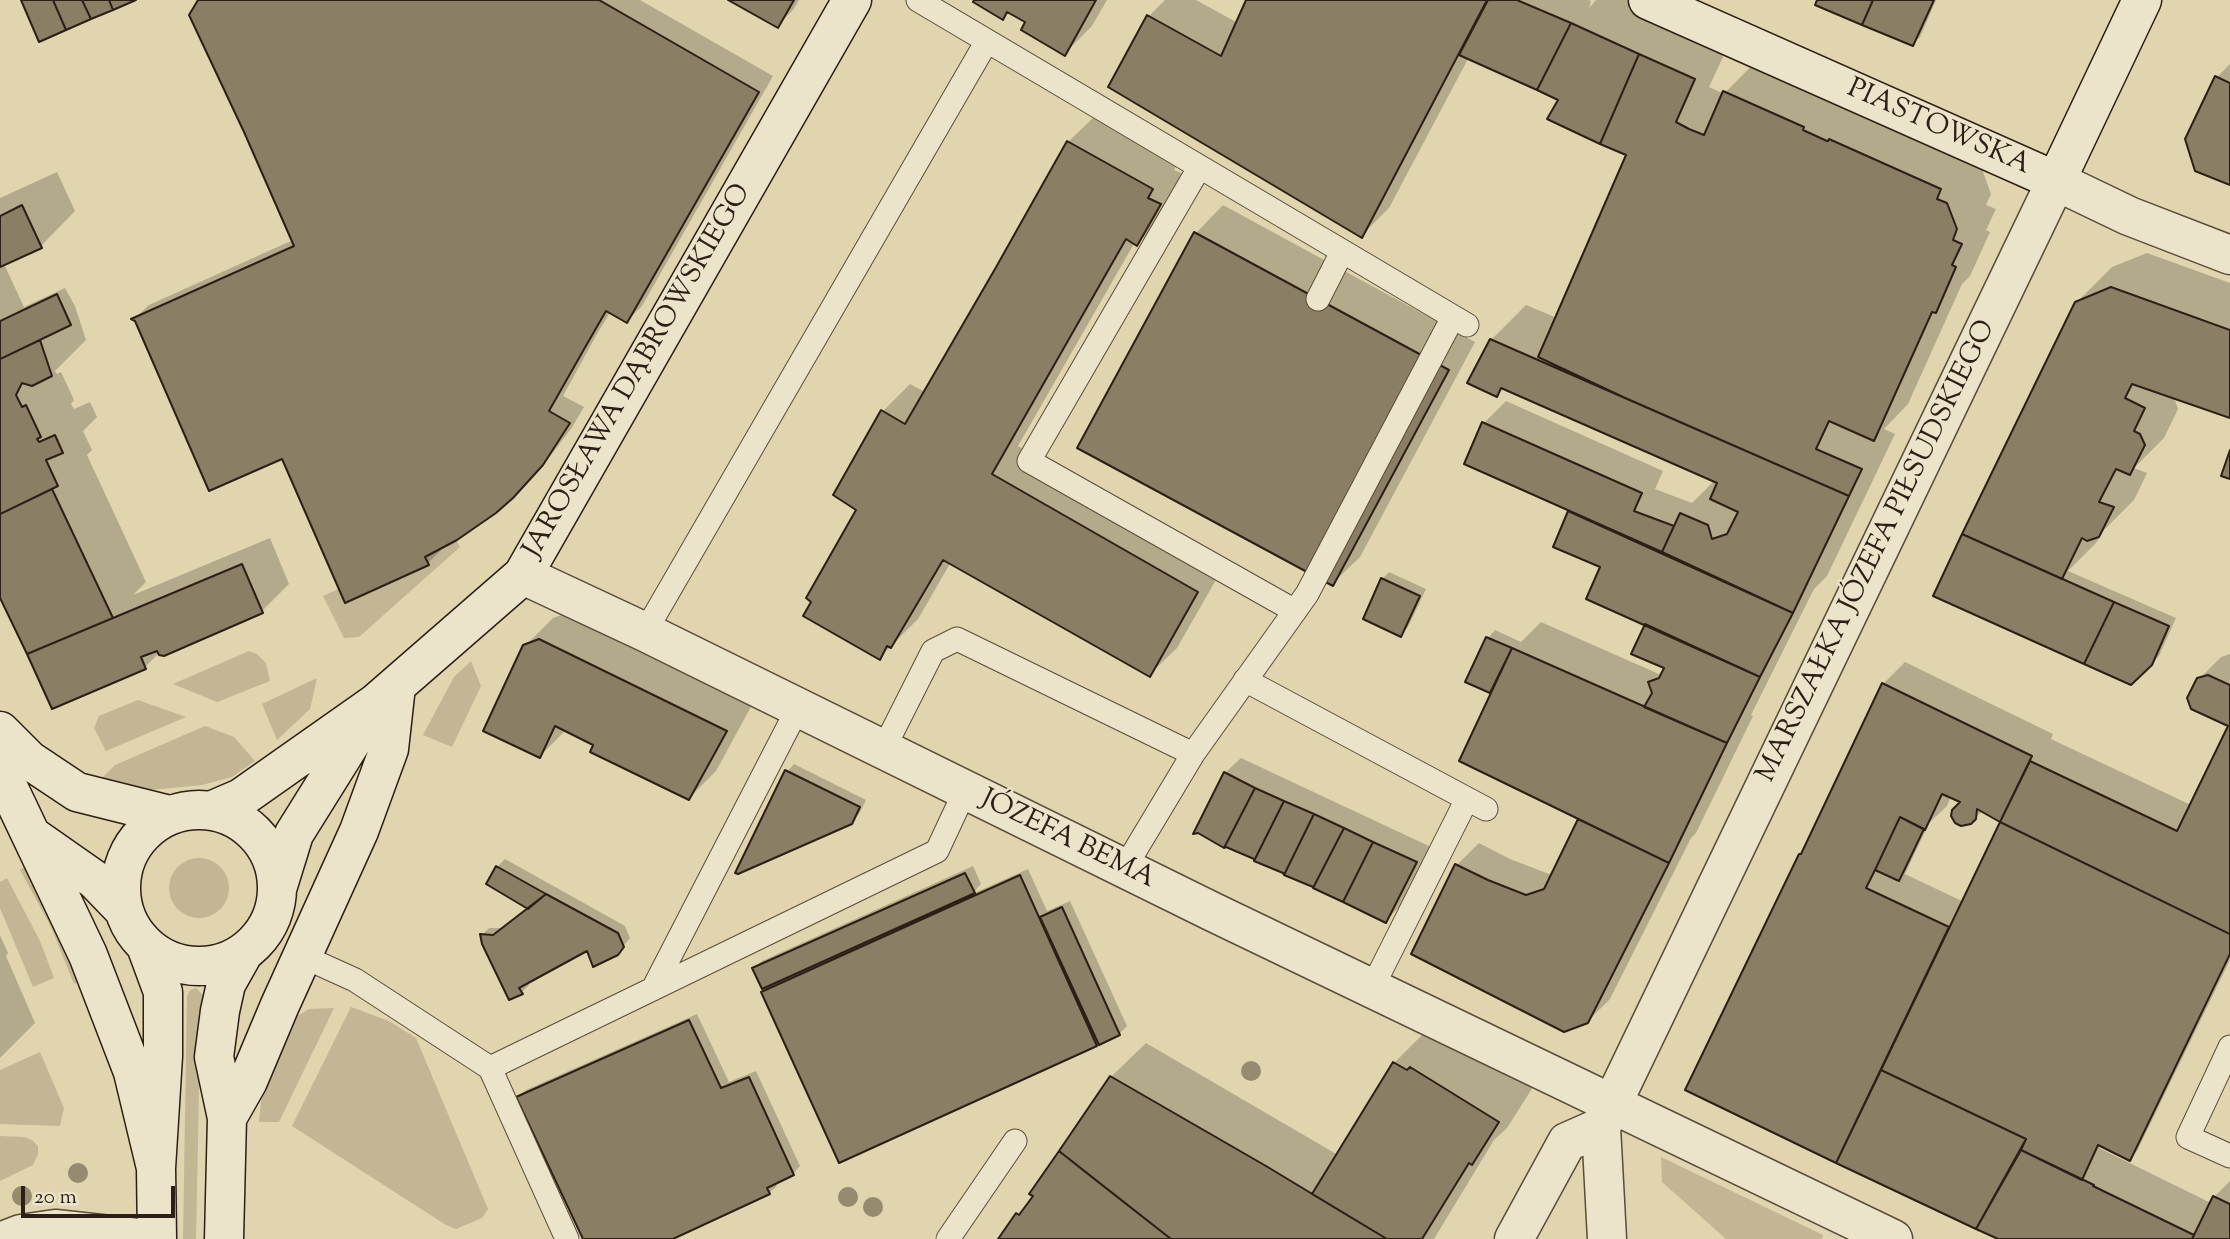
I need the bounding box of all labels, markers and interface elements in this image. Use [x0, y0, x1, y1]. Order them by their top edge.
street label: PIASTOWSKA [1841, 74, 2035, 184]
street label: JAROSŁAWA DĄBROWSKIEGO [518, 179, 760, 565]
street label: MARSZAŁKA JÓZEFA PIŁSUDSKIEGO [1751, 316, 2005, 788]
street label: JÓZEFA BEMA [974, 784, 1160, 898]
scale bar [24, 1172, 178, 1216]
text: 20 m [34, 1183, 77, 1213]

